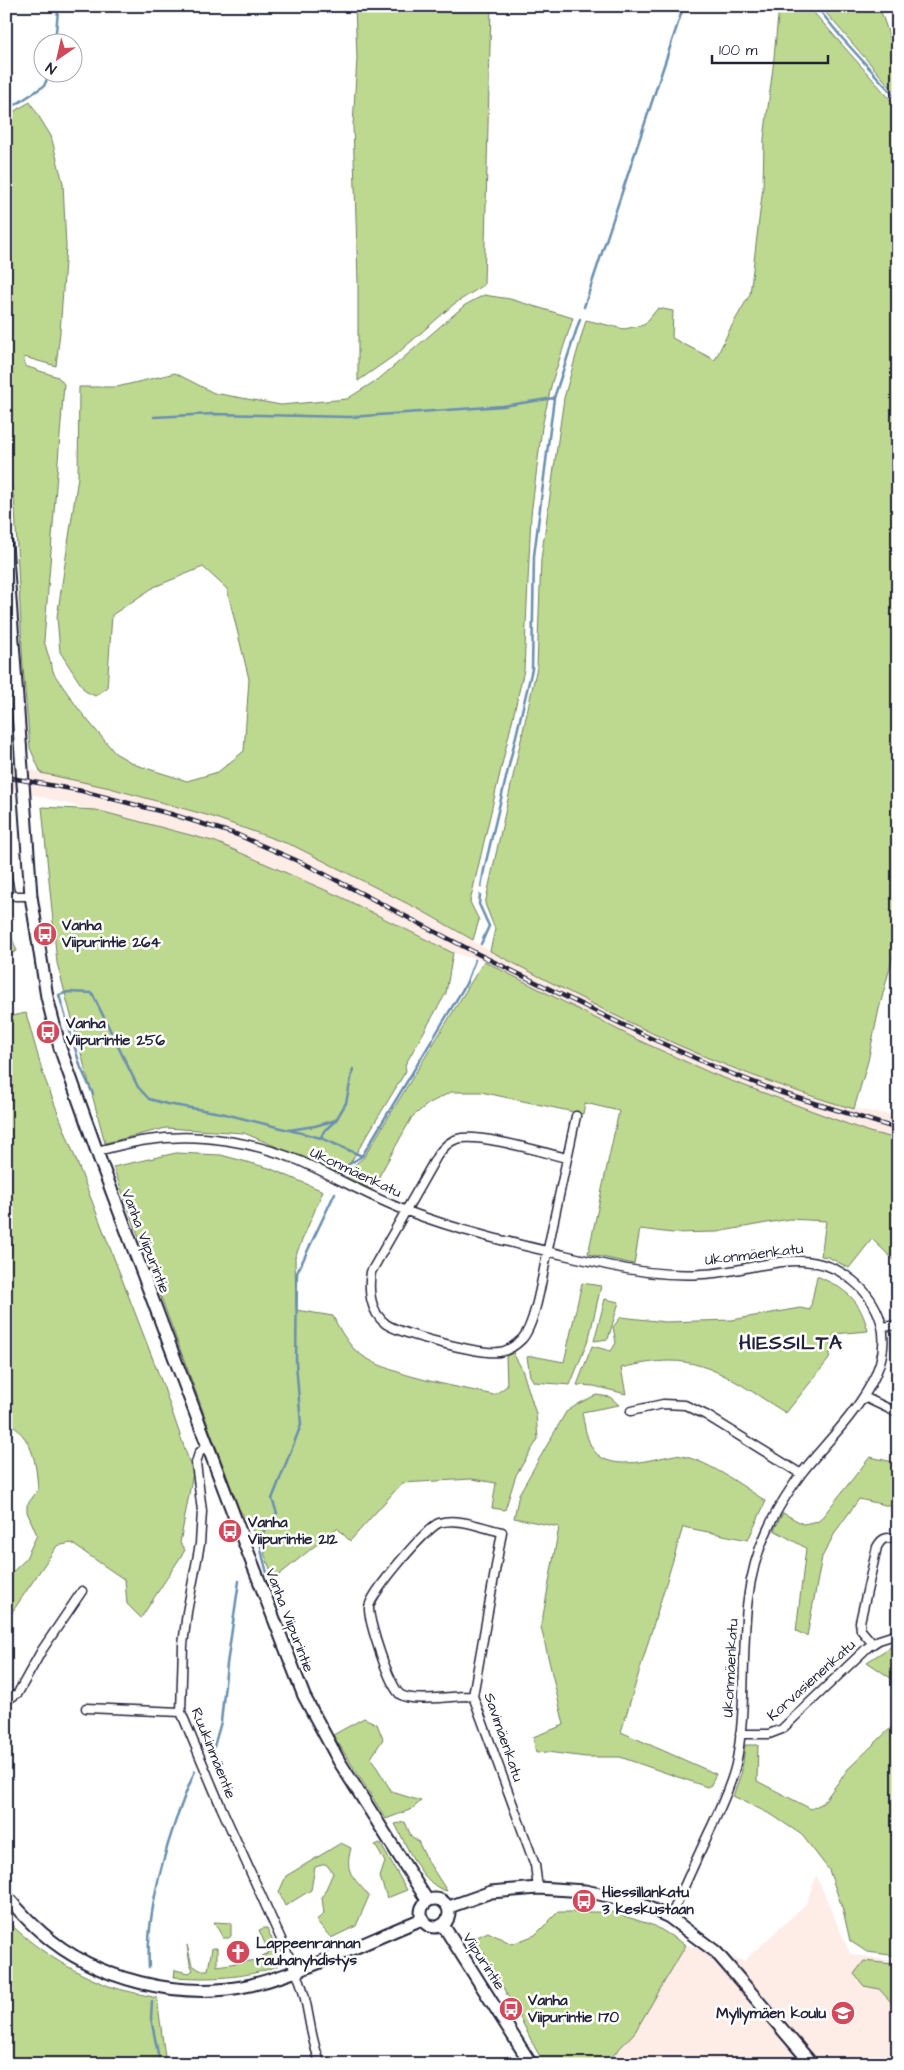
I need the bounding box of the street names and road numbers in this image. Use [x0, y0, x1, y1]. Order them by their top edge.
street label: Ukonmäenkatu [306, 1142, 405, 1203]
street label: Vanha Viipurintie [116, 1186, 175, 1296]
street label: Ukonmäenkatu [704, 1238, 805, 1271]
street label: Vanha Viipurintie [260, 1565, 319, 1675]
street label: Ukonmäenkatu [717, 1618, 744, 1718]
street label: Korvasienenkatu [762, 1635, 861, 1726]
street label: Savimäenkatu [478, 1690, 529, 1785]
street label: Ruukinmäentie [186, 1705, 241, 1802]
street label: Viipurintie [457, 1929, 510, 1994]

